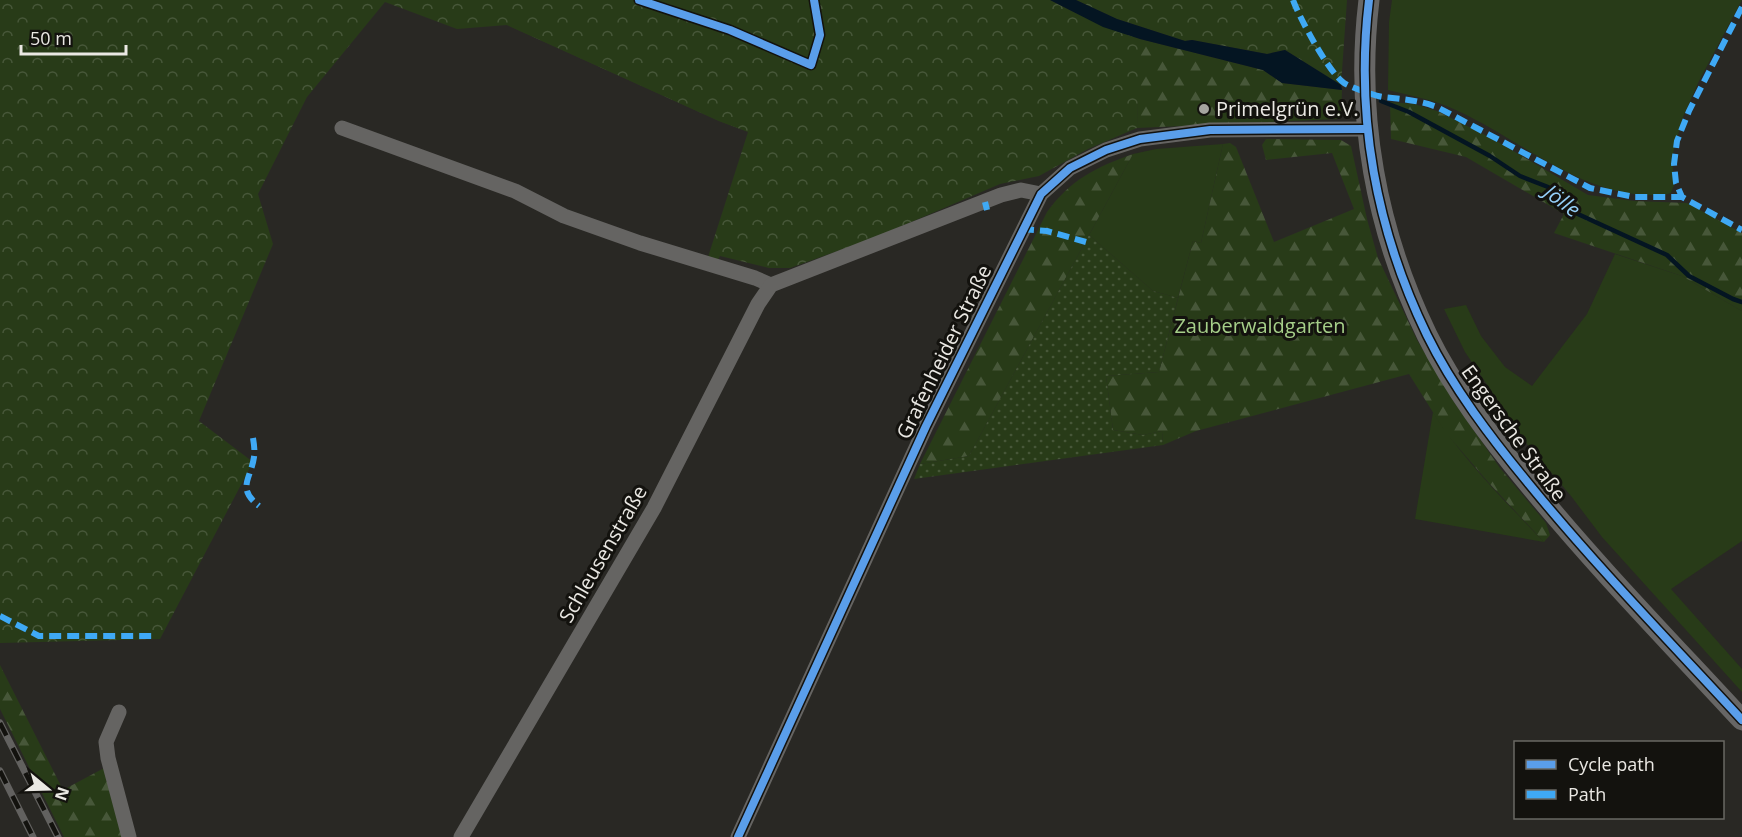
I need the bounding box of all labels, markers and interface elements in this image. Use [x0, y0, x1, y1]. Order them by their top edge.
scale bar [21, 18, 126, 56]
text: 50 m [30, 26, 72, 50]
place label: Primelgrün e.V. [1216, 95, 1358, 122]
marker: Primelgrün e.V. [1197, 102, 1211, 116]
water label: Jölle [1536, 175, 1586, 223]
street label: Grafenheider Straße [890, 260, 997, 443]
park label: Zauberwaldgarten [1174, 312, 1346, 339]
street label: Engersche Straße [1456, 359, 1573, 506]
street label: Schleusenstraße [552, 480, 653, 627]
legend [1514, 741, 1724, 819]
text: Cycle path [1568, 752, 1655, 776]
north arrow [18, 759, 78, 819]
text: Path [1568, 782, 1606, 806]
text: N [50, 784, 75, 804]

